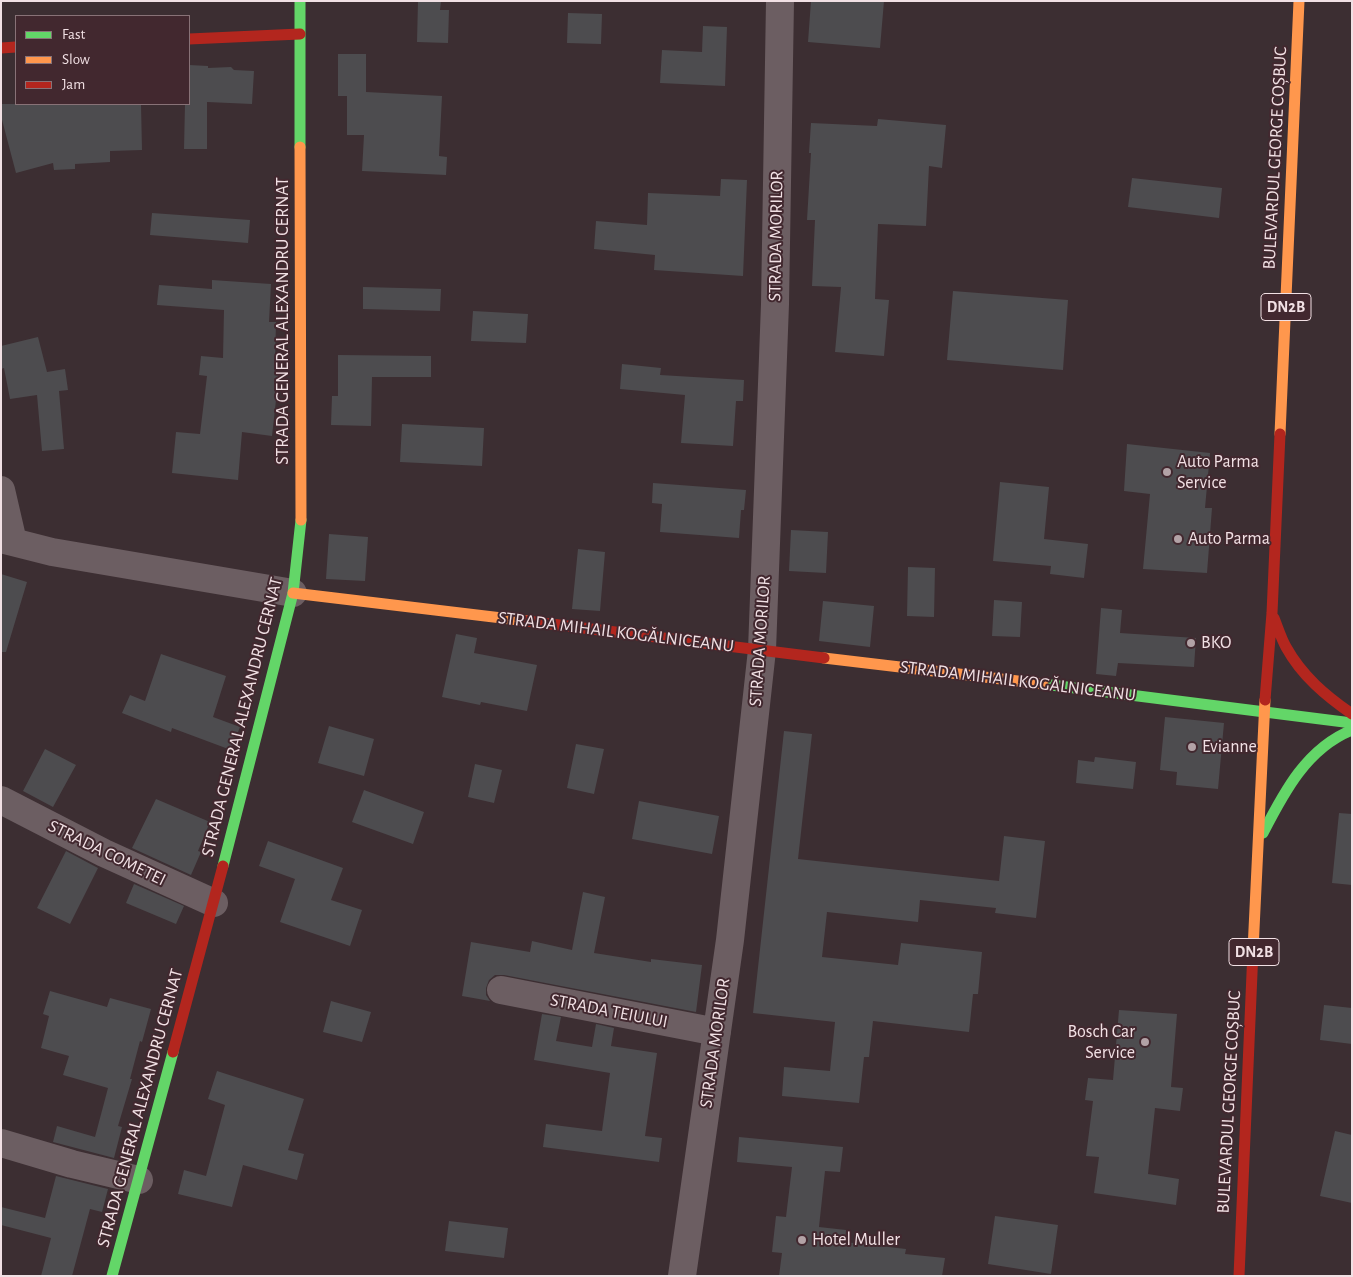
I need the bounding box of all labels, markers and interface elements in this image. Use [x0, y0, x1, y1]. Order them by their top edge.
legend [15, 15, 190, 105]
text: Fast [62, 27, 85, 42]
street label: BULEVARDUL GEORGE COȘBUC [1258, 46, 1292, 270]
text: Slow [62, 52, 90, 67]
text: Jam [62, 77, 85, 92]
street label: STRADA MORILOR [764, 170, 788, 302]
street label: STRADA GENERAL ALEXANDRU CERNAT [272, 177, 294, 465]
road number: DN2B [1261, 294, 1311, 320]
place label: Auto Parma Service [1177, 451, 1259, 494]
marker: Auto Parma Service [1161, 466, 1173, 478]
place label: Auto Parma [1188, 528, 1270, 550]
marker: Auto Parma [1172, 533, 1184, 545]
street label: STRADA GENERAL ALEXANDRU CERNAT [197, 575, 287, 859]
street label: STRADA MORILOR [745, 575, 775, 707]
street label: STRADA MIHAIL KOGĂLNICEANU [497, 607, 735, 657]
place label: BKO [1201, 632, 1232, 654]
marker: BKO [1185, 637, 1197, 649]
street label: STRADA MIHAIL KOGĂLNICEANU [899, 656, 1137, 706]
place label: Evianne [1202, 736, 1257, 758]
marker: Evianne [1186, 741, 1198, 753]
street label: STRADA COMETEI [45, 815, 169, 891]
road number: DN2B [1229, 939, 1279, 966]
street label: STRADA GENERAL ALEXANDRU CERNAT [92, 966, 188, 1250]
street label: STRADA MORILOR [695, 977, 735, 1109]
street label: STRADA TEIULUI [548, 989, 670, 1033]
street label: BULEVARDUL GEORGE COȘBUC [1212, 990, 1246, 1214]
place label: Bosch Car Service [1067, 1021, 1135, 1064]
marker: Bosch Car Service [1139, 1036, 1151, 1048]
place label: Hotel Muller [812, 1229, 900, 1251]
marker: Hotel Muller [796, 1234, 808, 1246]

